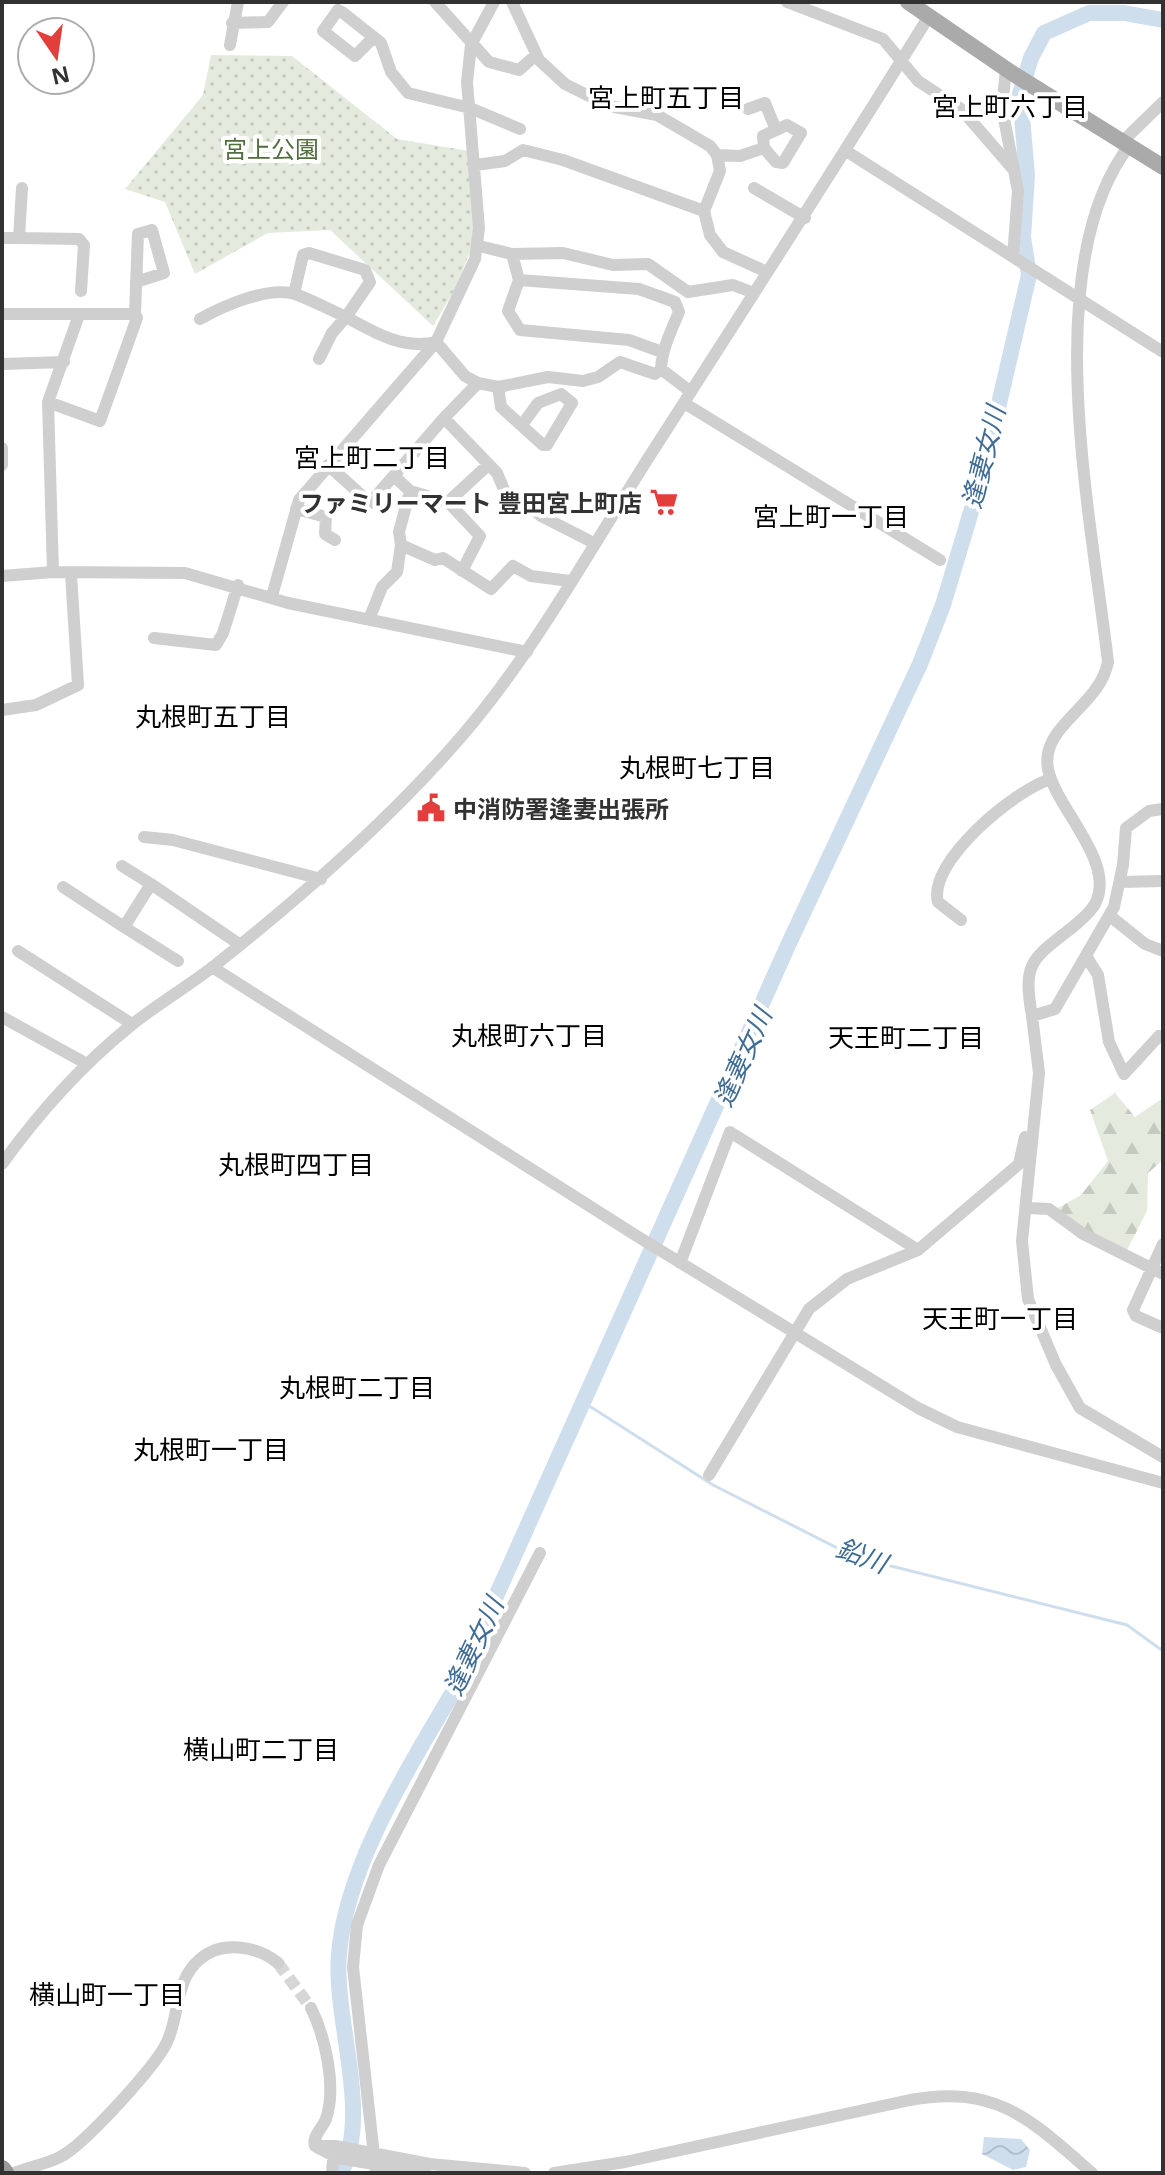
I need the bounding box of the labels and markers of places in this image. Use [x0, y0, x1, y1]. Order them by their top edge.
place label: ファミリーマート 豊田宮上町店 [300, 486, 642, 519]
supermarket icon: ファミリーマート 豊田宮上町店 [649, 487, 679, 517]
place label: 中消防署逢妻出張所 [453, 792, 669, 825]
public building icon: 中消防署逢妻出張所 [416, 793, 446, 823]

